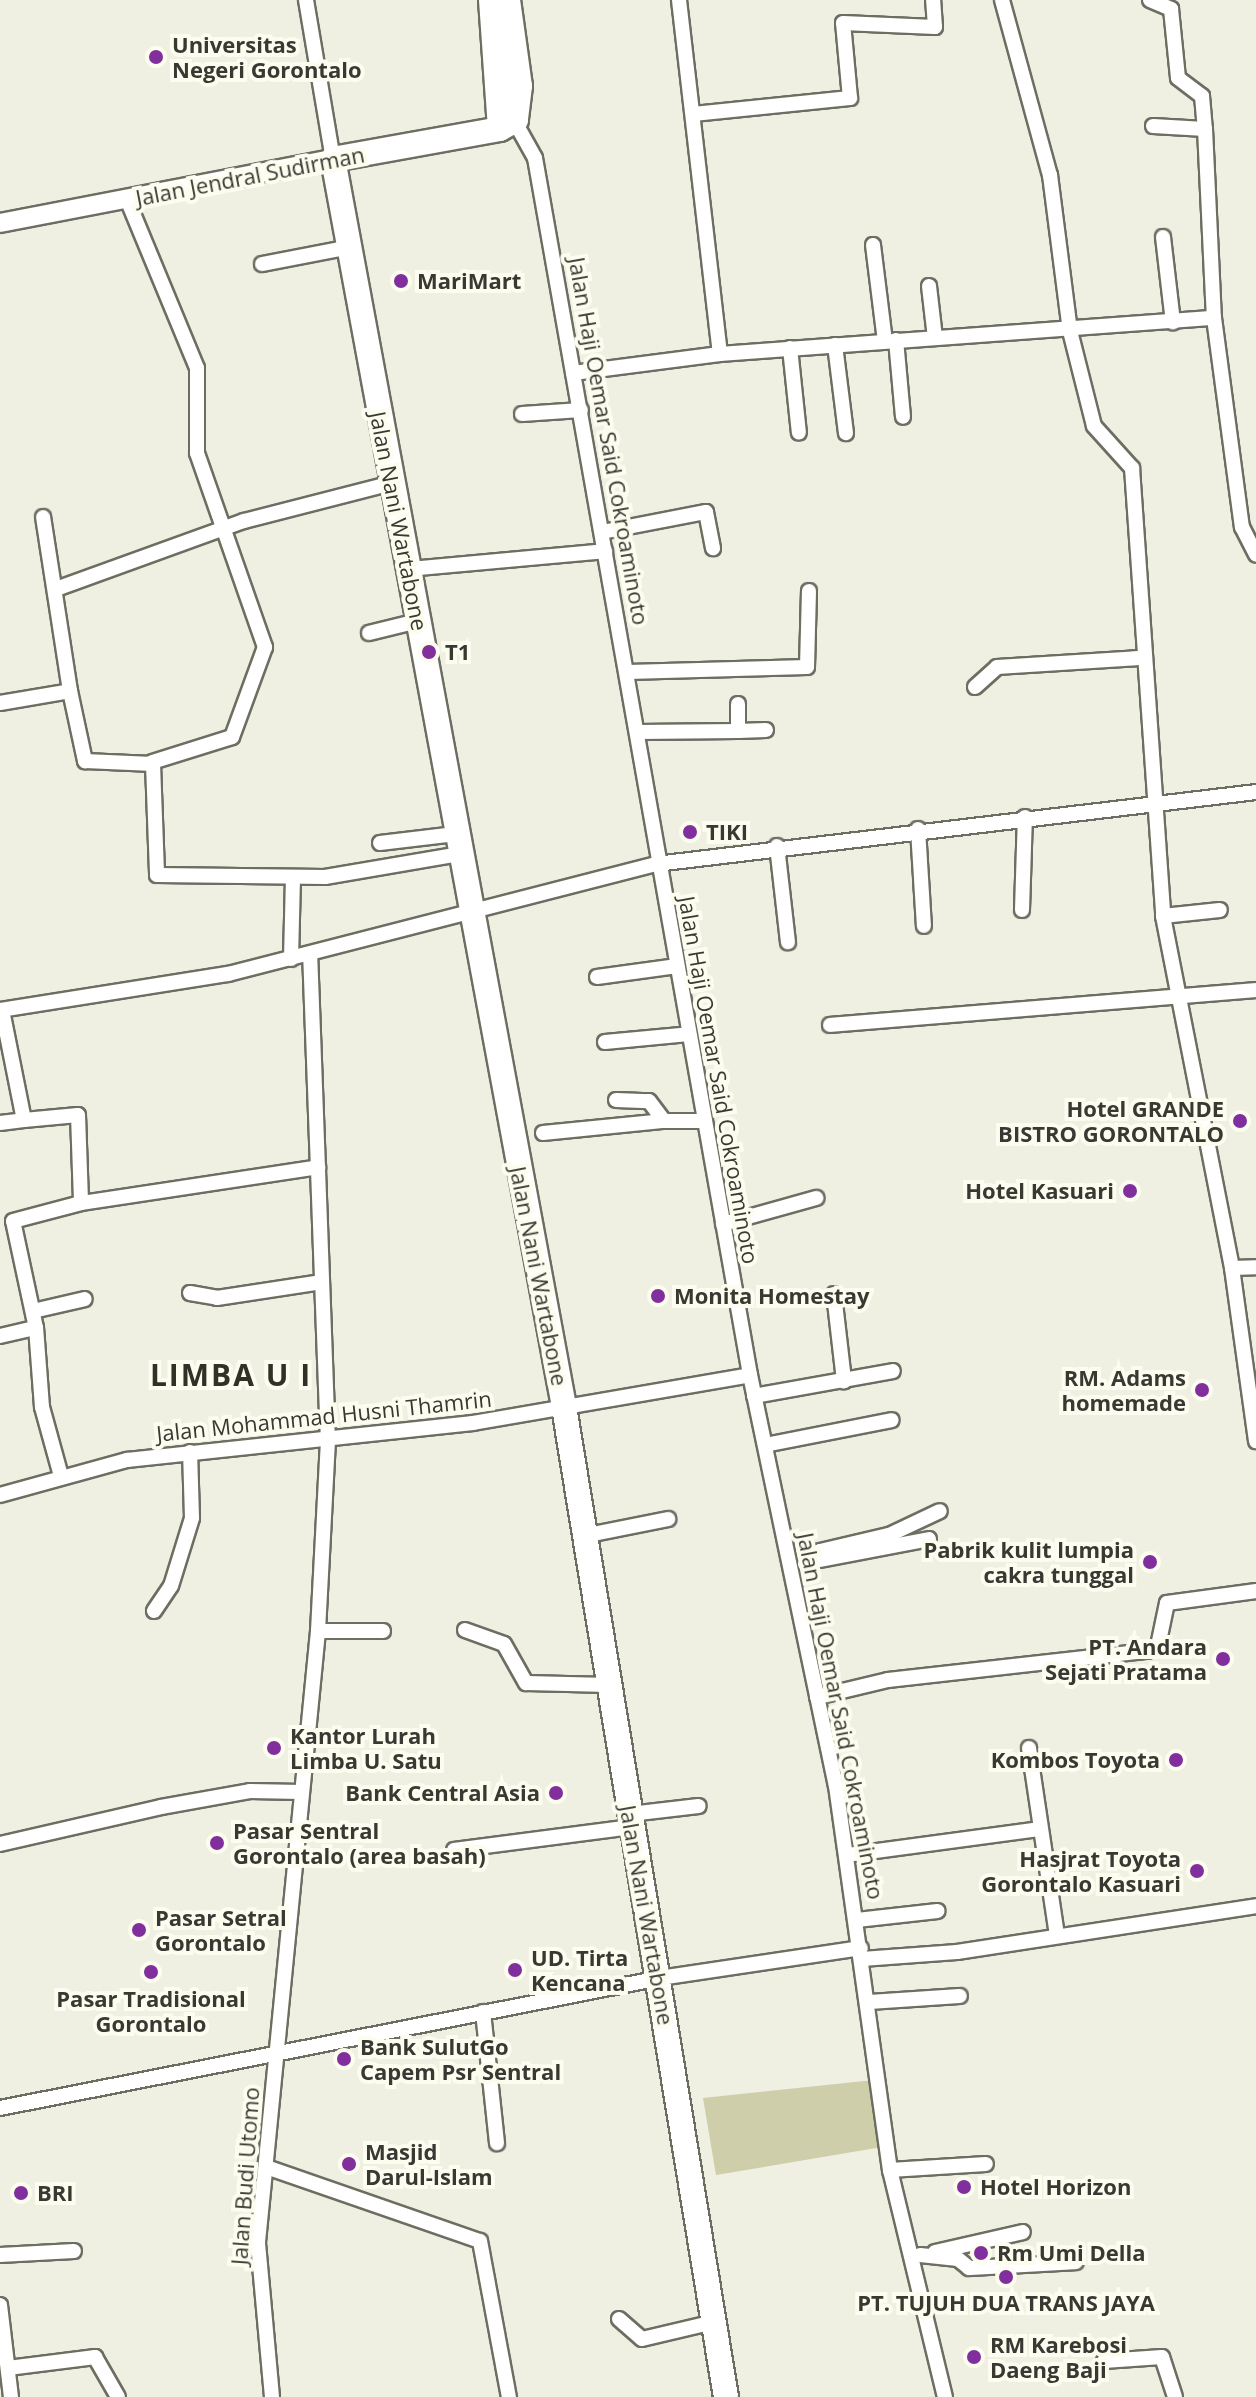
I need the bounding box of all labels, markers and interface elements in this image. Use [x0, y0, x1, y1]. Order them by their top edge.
place label: Universitas Negeri Gorontalo [172, 31, 362, 82]
marker: Universitas Negeri Gorontalo [147, 48, 165, 66]
street label: Jalan Jendral Sudirman [133, 141, 367, 211]
street label: Jalan Haji Oemar Said Cokroaminoto [564, 255, 654, 627]
place label: MariMart [417, 268, 521, 294]
marker: MariMart [392, 272, 410, 290]
street label: Jalan Nani Wartabone [365, 409, 433, 633]
place label: T1 [445, 639, 470, 665]
marker: T1 [420, 643, 438, 661]
place label: TIKI [706, 819, 748, 845]
marker: TIKI [681, 823, 699, 841]
street label: Jalan Haji Oemar Said Cokroaminoto [674, 894, 764, 1266]
place label: Hotel GRANDE BISTRO GORONTALO [998, 1095, 1224, 1146]
marker: Hotel GRANDE BISTRO GORONTALO [1231, 1112, 1249, 1130]
street label: Jalan Nani Wartabone [505, 1164, 573, 1388]
place label: Hotel Kasuari [965, 1178, 1114, 1204]
marker: Hotel Kasuari [1121, 1182, 1139, 1200]
place label: Monita Homestay [674, 1283, 869, 1309]
marker: Monita Homestay [649, 1287, 667, 1305]
district label: LIMBA U I [150, 1357, 312, 1393]
place label: RM. Adams homemade [1062, 1364, 1186, 1416]
marker: RM. Adams homemade [1193, 1381, 1211, 1399]
street label: Jalan Mohammad Husni Thamrin [155, 1385, 493, 1447]
street label: Jalan Haji Oemar Said Cokroaminoto [792, 1530, 890, 1902]
place label: Pabrik kulit lumpia cakra tunggal [923, 1536, 1134, 1588]
marker: Pabrik kulit lumpia cakra tunggal [1141, 1553, 1159, 1571]
place label: PT. Andara Sejati Pratama [1045, 1633, 1207, 1684]
marker: PT. Andara Sejati Pratama [1214, 1650, 1232, 1668]
place label: Kantor Lurah Limba U. Satu [290, 1722, 442, 1774]
marker: Kantor Lurah Limba U. Satu [265, 1739, 283, 1757]
place label: Kombos Toyota [991, 1747, 1160, 1773]
marker: Kombos Toyota [1167, 1751, 1185, 1769]
place label: Bank Central Asia [345, 1780, 540, 1806]
marker: Bank Central Asia [547, 1784, 565, 1802]
street label: Jalan Nani Wartabone [615, 1803, 679, 2027]
place label: Pasar Sentral Gorontalo (area basah) [233, 1817, 486, 1868]
marker: Pasar Sentral Gorontalo (area basah) [208, 1834, 226, 1852]
place label: Hasjrat Toyota Gorontalo Kasuari [981, 1845, 1181, 1896]
marker: Hasjrat Toyota Gorontalo Kasuari [1188, 1862, 1206, 1880]
place label: Pasar Setral Gorontalo [155, 1904, 287, 1956]
marker: Pasar Setral Gorontalo [130, 1921, 148, 1939]
place label: UD. Tirta Kencana [531, 1944, 628, 1996]
marker: UD. Tirta Kencana [506, 1961, 524, 1979]
marker: Pasar Tradisional Gorontalo [142, 1963, 160, 1981]
place label: Pasar Tradisional Gorontalo [56, 1985, 246, 2036]
place label: Bank SulutGo Capem Psr Sentral [360, 2033, 561, 2084]
marker: Bank SulutGo Capem Psr Sentral [335, 2050, 353, 2068]
street label: Jalan Budi Utomo [226, 2086, 264, 2266]
place label: Masjid Darul-Islam [365, 2138, 493, 2190]
marker: Masjid Darul-Islam [340, 2155, 358, 2173]
place label: Hotel Horizon [980, 2174, 1131, 2200]
marker: Hotel Horizon [955, 2178, 973, 2196]
place label: BRI [37, 2180, 74, 2206]
marker: BRI [12, 2184, 30, 2202]
place label: Rm Umi Della [997, 2240, 1146, 2266]
marker: Rm Umi Della [972, 2244, 990, 2262]
marker: PT. TUJUH DUA TRANS JAYA [997, 2268, 1015, 2286]
place label: PT. TUJUH DUA TRANS JAYA [857, 2290, 1155, 2316]
place label: RM Karebosi Daeng Baji [990, 2331, 1127, 2382]
marker: RM Karebosi Daeng Baji [965, 2348, 983, 2366]

